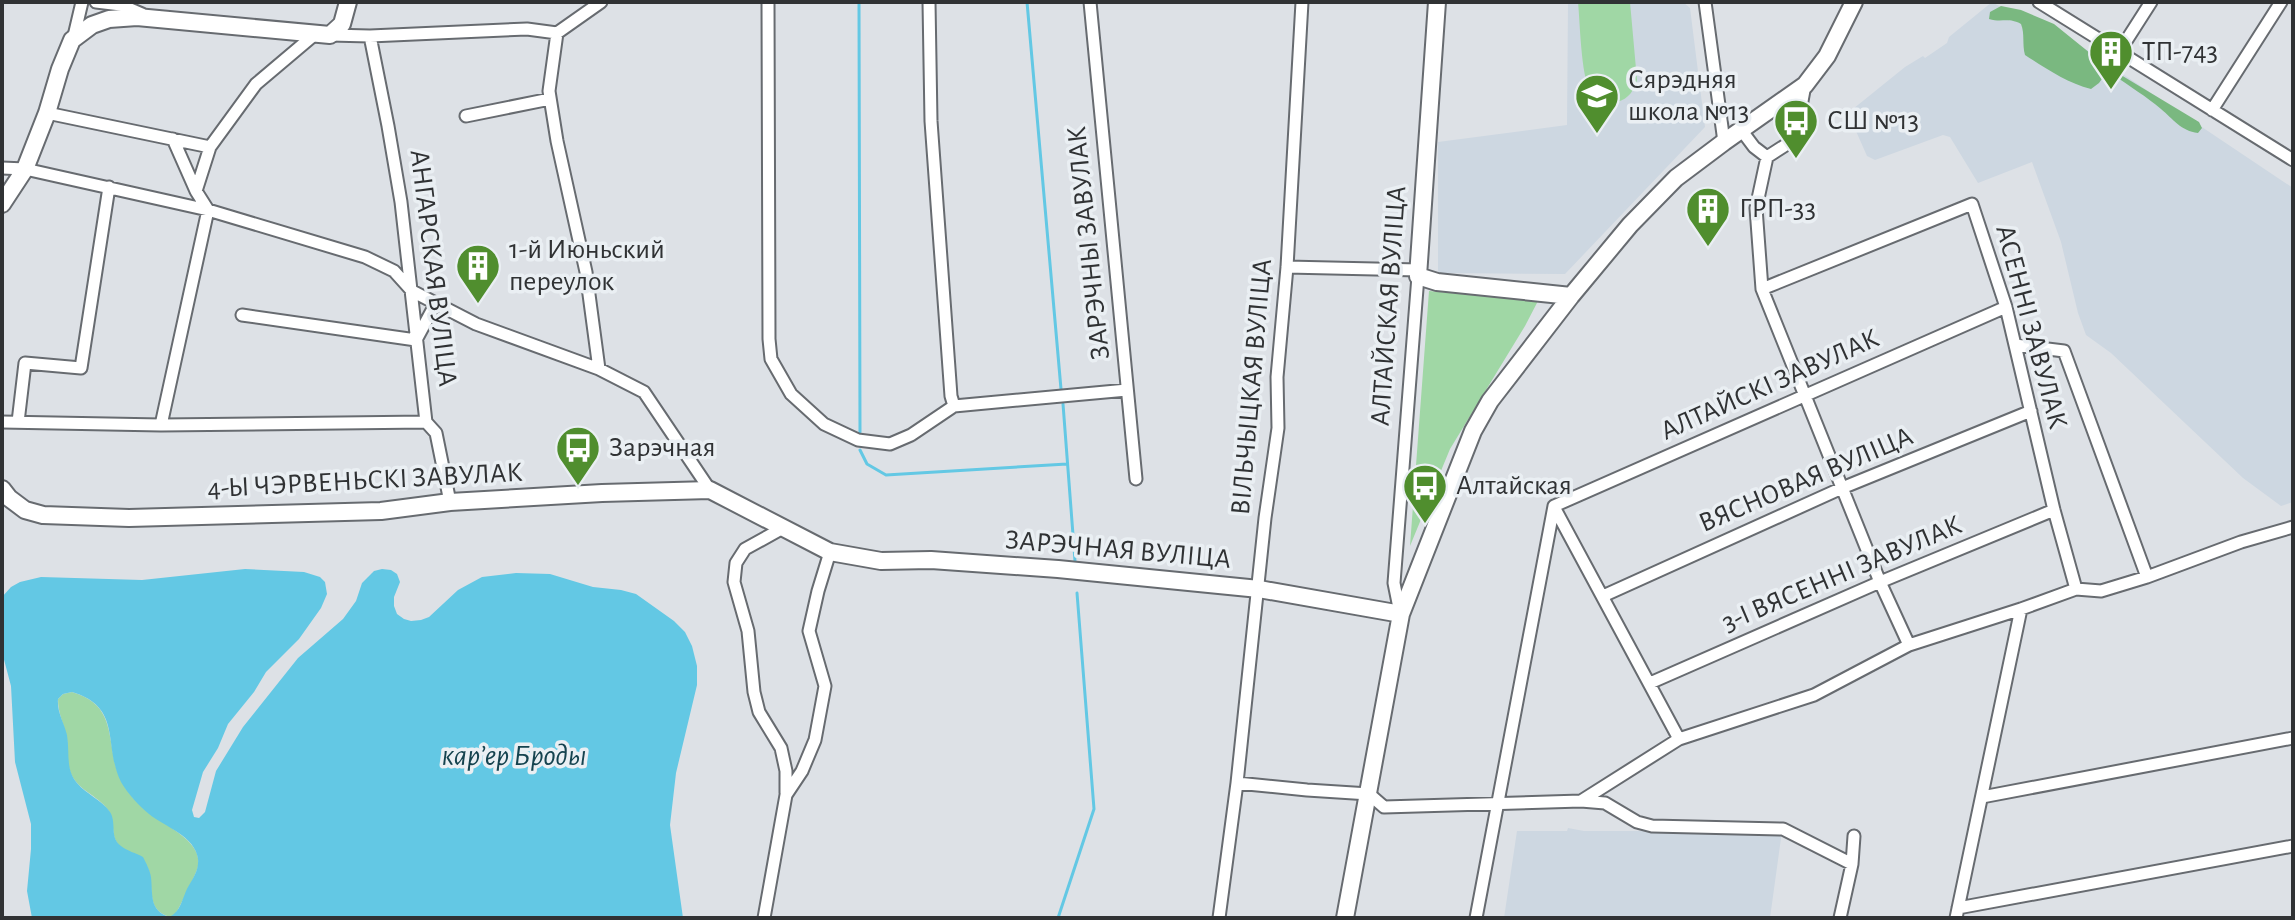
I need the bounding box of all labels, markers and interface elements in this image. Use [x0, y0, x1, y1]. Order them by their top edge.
building icon: ТП-743 [2087, 28, 2135, 91]
place label: ТП-743 [2142, 38, 2218, 66]
place label: Сярэдняя школа №13 [1628, 66, 1749, 126]
school or university icon: Сярэдняя школа №13 [1573, 72, 1621, 135]
bus stop icon: СШ №13 [1772, 97, 1820, 160]
place label: СШ №13 [1827, 107, 1919, 135]
street label: ЗАРЭЧНЫ ЗАВУЛАК [1063, 125, 1115, 361]
street label: АНГАРСКАЯ ВУЛІЦА [405, 148, 461, 388]
street label: АЛТАЙСКАЯ ВУЛІЦА [1366, 185, 1411, 427]
building icon: ГРП-33 [1684, 185, 1732, 248]
place label: ГРП-33 [1739, 195, 1816, 223]
street label: АСЕННІ ЗАВУЛАК [1990, 222, 2072, 432]
place label: 1-й Июньский переулок [509, 236, 665, 296]
building icon: 1-й Июньский переулок [454, 242, 502, 305]
street label: ВІЛЬЧЫЦКАЯ ВУЛІЦА [1227, 258, 1277, 516]
street label: АЛТАЙСКІ ЗАВУЛАК [1656, 323, 1883, 446]
street label: ВЯСНОВАЯ ВУЛІЦА [1695, 422, 1917, 538]
bus stop icon: Зарэчная [554, 424, 602, 487]
place label: Зарэчная [609, 434, 716, 462]
street label: 4-Ы ЧЭРВЕНЬСКІ ЗАВУЛАК [207, 459, 523, 503]
bus stop icon: Алтайская [1401, 462, 1449, 525]
place label: Алтайская [1456, 472, 1572, 500]
street label: 3-І ВЯСЕННІ ЗАВУЛАК [1718, 511, 1966, 637]
street label: ЗАРЭЧНАЯ ВУЛІЦА [1004, 526, 1232, 574]
water label: карʼер Броды [442, 741, 586, 771]

